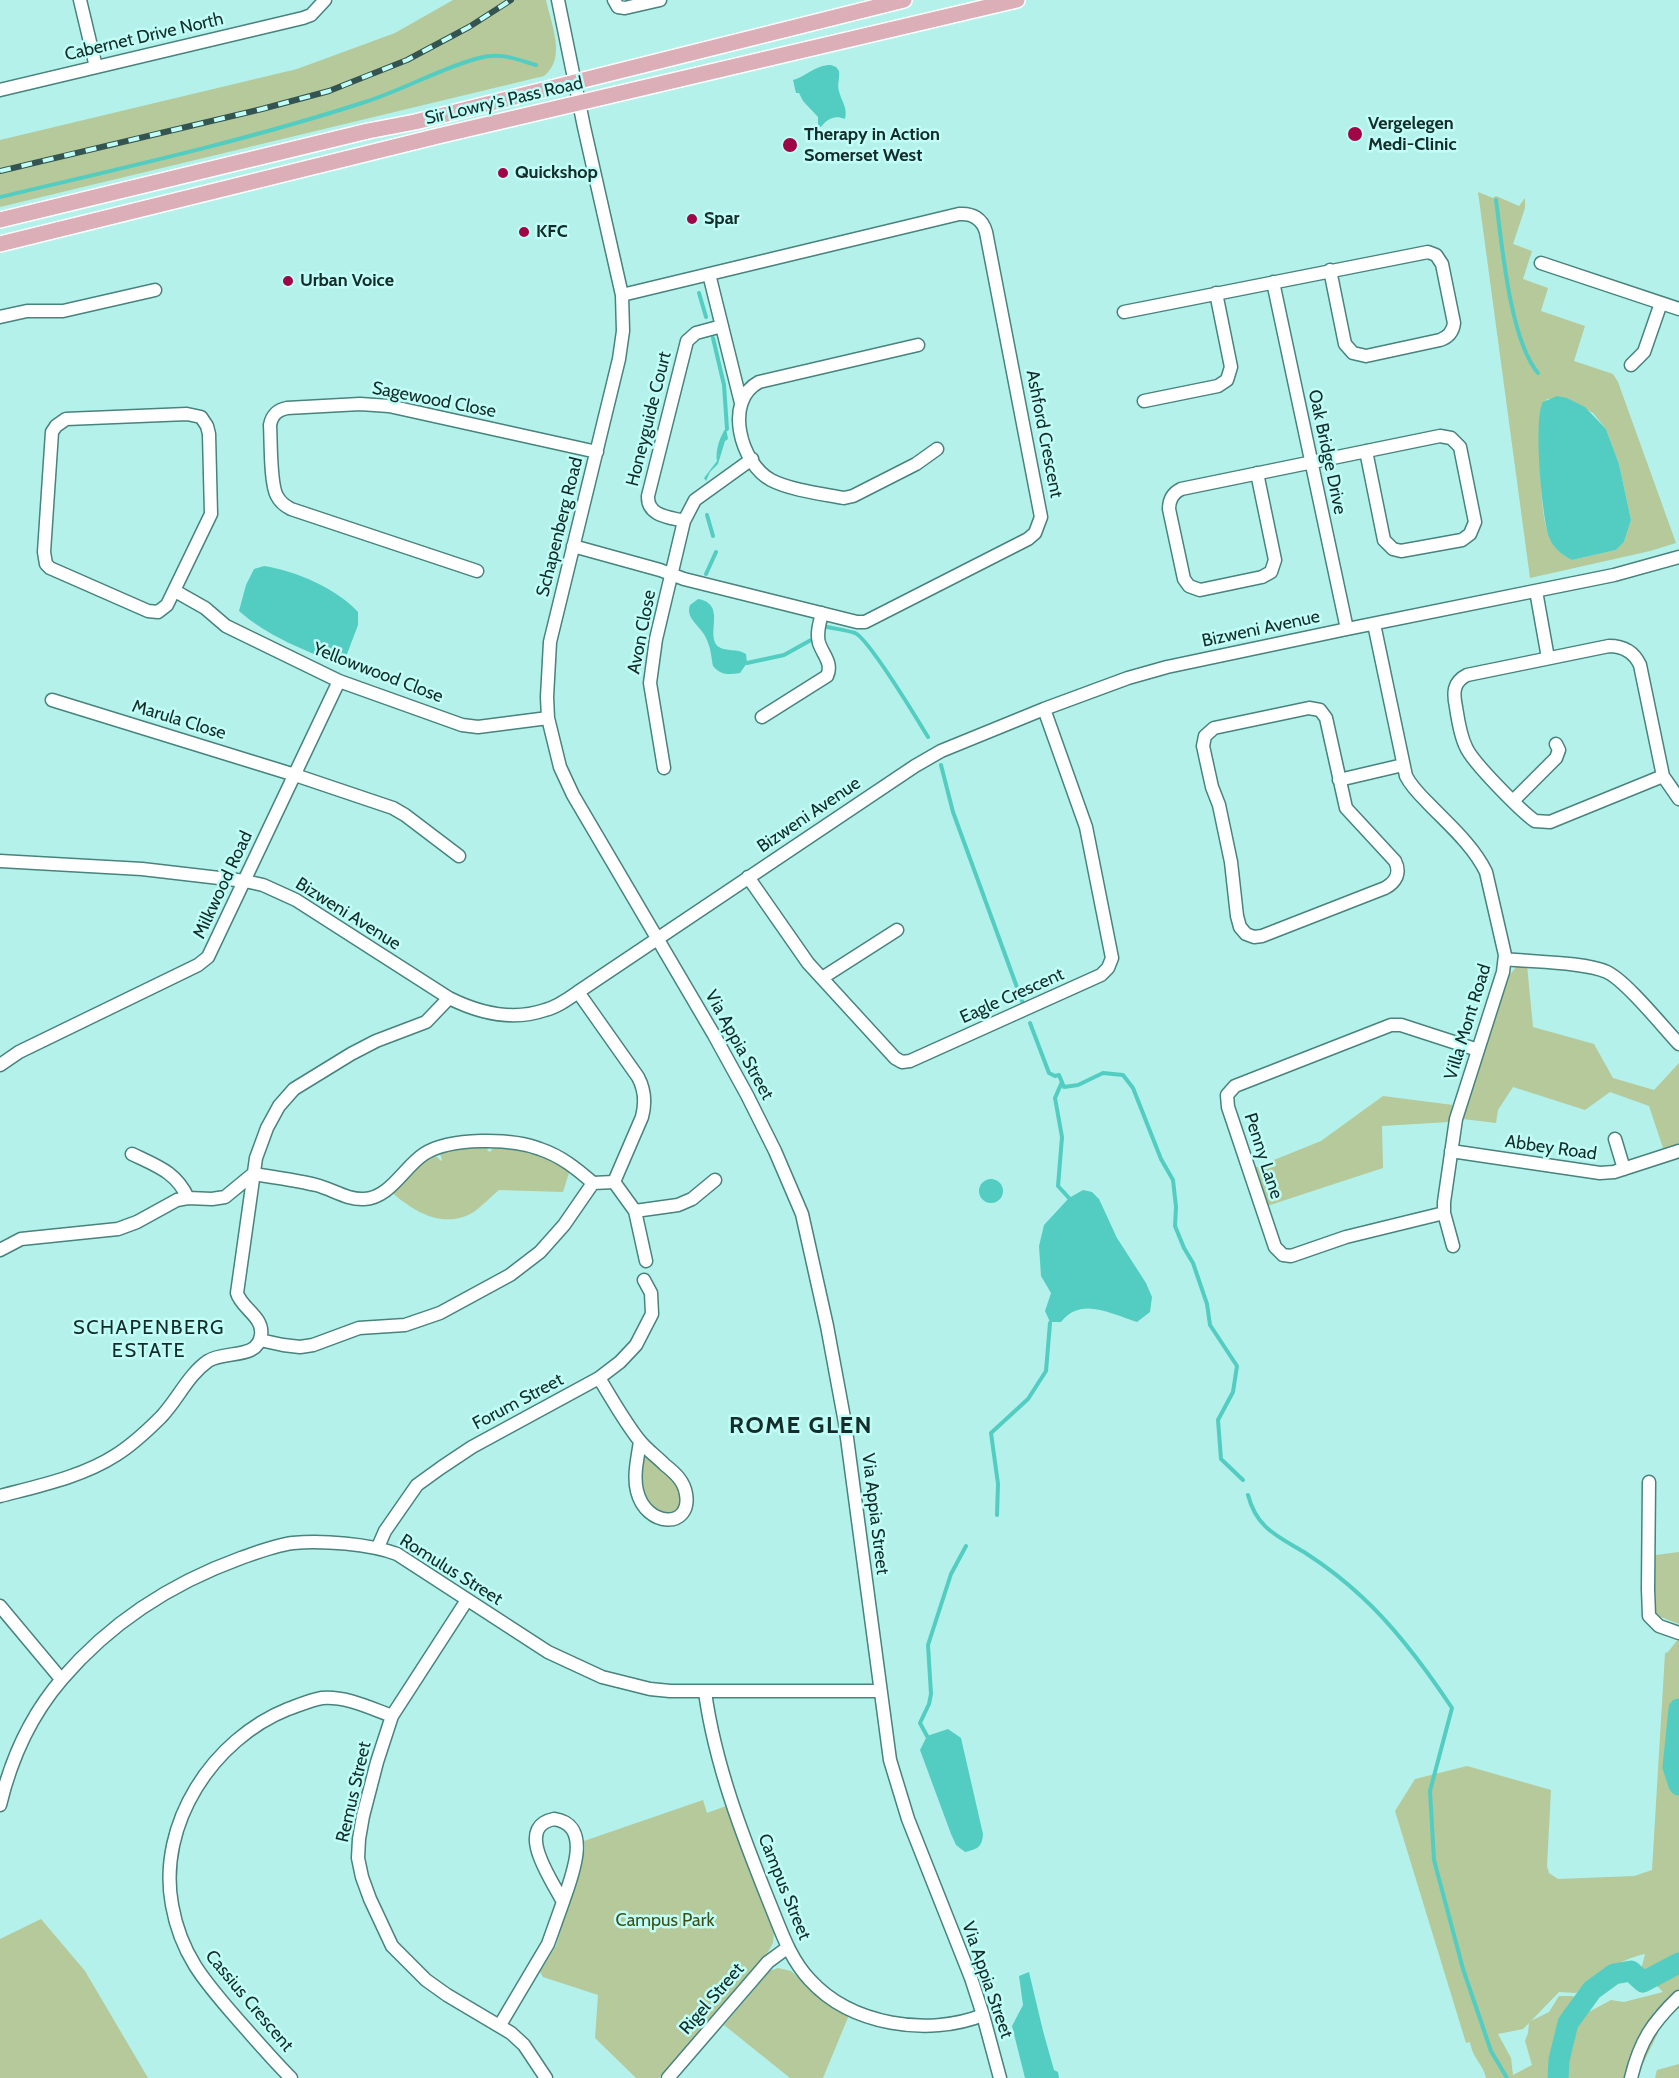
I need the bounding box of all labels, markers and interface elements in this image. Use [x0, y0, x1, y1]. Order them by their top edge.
street label: Cabernet Drive North [63, 8, 225, 66]
street label: Sir Lowry's Pass Road [423, 72, 585, 130]
place label: Vergelegen Medi-Clinic [1368, 113, 1457, 156]
place label: Therapy in Action Somerset West [804, 124, 940, 166]
marker: Vergelegen Medi-Clinic [1346, 125, 1364, 143]
marker: Therapy in Action Somerset West [781, 136, 799, 154]
place label: Quickshop [515, 162, 598, 184]
marker: Quickshop [496, 166, 510, 180]
place label: Spar [704, 208, 740, 230]
marker: Spar [685, 212, 699, 226]
place label: KFC [536, 221, 568, 243]
marker: KFC [517, 225, 531, 239]
place label: Urban Voice [300, 270, 394, 292]
marker: Urban Voice [281, 274, 295, 288]
street label: Honeyguide Court [622, 349, 676, 489]
street label: Ashford Crescent [1021, 368, 1067, 500]
street label: Sagewood Close [370, 377, 498, 423]
street label: Oak Bridge Drive [1303, 388, 1351, 516]
street label: Schapenberg Road [532, 455, 588, 599]
street label: Avon Close [623, 588, 661, 676]
street label: Bizweni Avenue [1200, 606, 1322, 652]
street label: Yellowwood Close [310, 638, 446, 708]
street label: Marula Close [129, 695, 229, 745]
street label: Bizweni Avenue [753, 772, 865, 858]
street label: Milkwood Road [189, 828, 257, 942]
street label: Bizweni Avenue [291, 873, 405, 955]
street label: Villa Mont Road [1440, 961, 1496, 1083]
street label: Eagle Crescent [957, 963, 1067, 1029]
street label: Via Appia Street [700, 986, 778, 1104]
street label: Penny Lane [1239, 1110, 1287, 1202]
street label: Abbey Road [1504, 1131, 1598, 1165]
district label: SCHAPENBERG ESTATE [73, 1316, 225, 1363]
street label: Forum Street [469, 1369, 567, 1435]
district label: ROME GLEN [729, 1412, 873, 1440]
street label: Via Appia Street [857, 1452, 893, 1576]
street label: Romulus Street [396, 1530, 506, 1610]
street label: Remus Street [332, 1740, 376, 1844]
street label: Campus Street [753, 1831, 815, 1943]
park label: Campus Park [616, 1910, 714, 1932]
street label: Via Appia Street [957, 1919, 1017, 2041]
street label: Cassius Crescent [200, 1946, 298, 2056]
street label: Rigel Street [675, 1959, 749, 2039]

